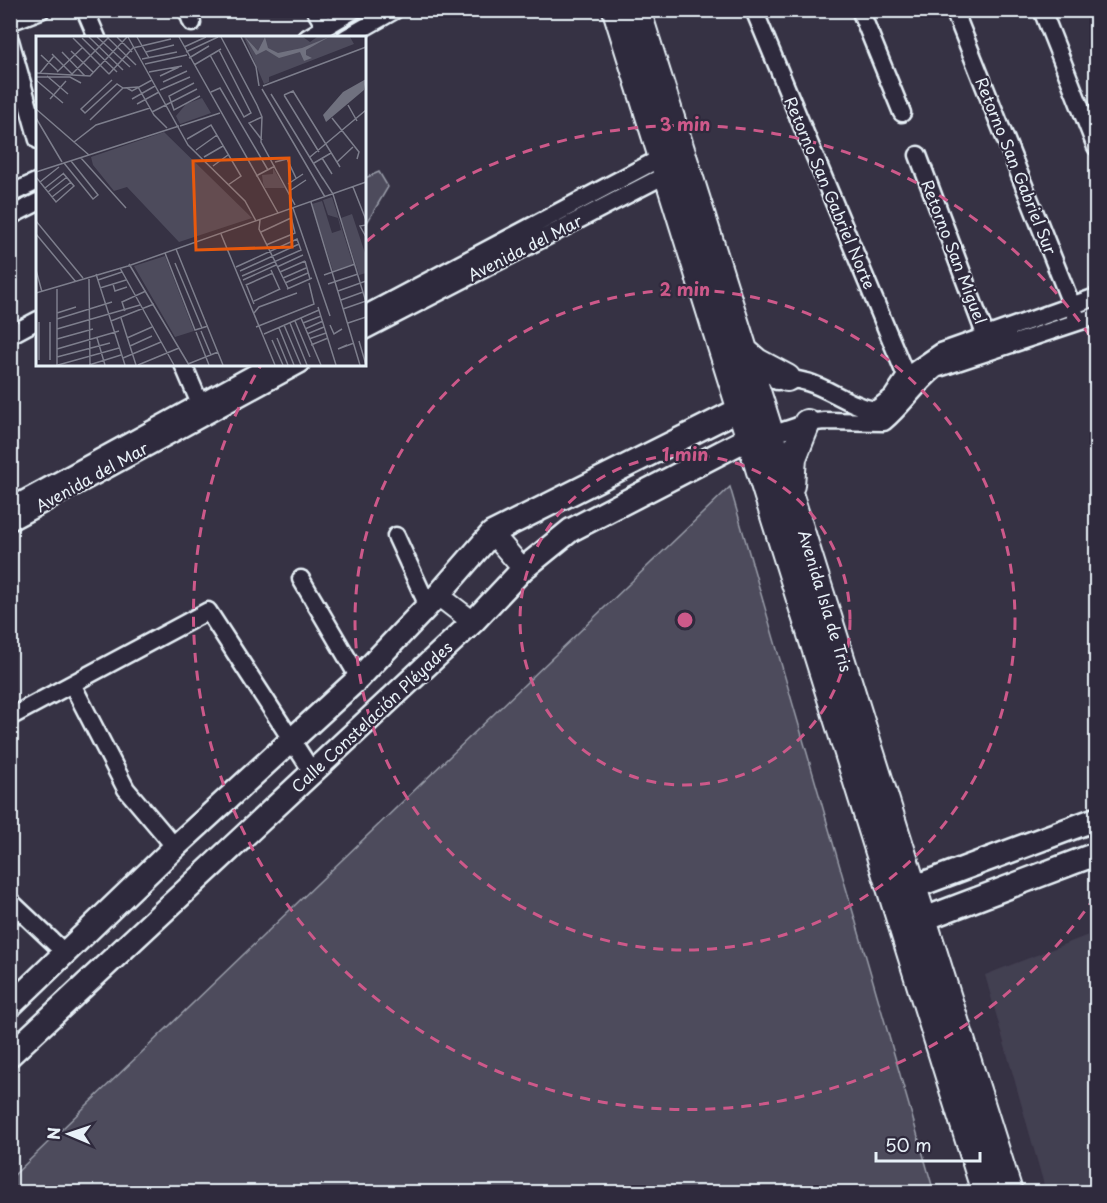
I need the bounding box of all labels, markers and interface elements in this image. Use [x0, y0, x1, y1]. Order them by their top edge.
inset map [36, 36, 366, 366]
street label: Retorno San Gabriel Sur [970, 73, 1064, 258]
street label: Retorno San Gabriel Norte [779, 93, 882, 293]
text: 3 min [660, 110, 710, 137]
street label: Retorno San Miguel [916, 176, 994, 327]
street label: Avenida del Mar [463, 208, 586, 286]
text: 2 min [660, 275, 710, 302]
street label: Avenida del Mar [31, 435, 153, 517]
text: 1 min [662, 440, 708, 467]
street label: Avenida Isla de Tris [793, 527, 859, 675]
centre of rings [675, 610, 695, 630]
street label: Calle Constelación Pléyades [285, 635, 457, 798]
north arrow [39, 1104, 99, 1164]
scale bar [876, 1125, 980, 1163]
text: N [41, 1127, 65, 1140]
text: 50 m [885, 1131, 932, 1158]

